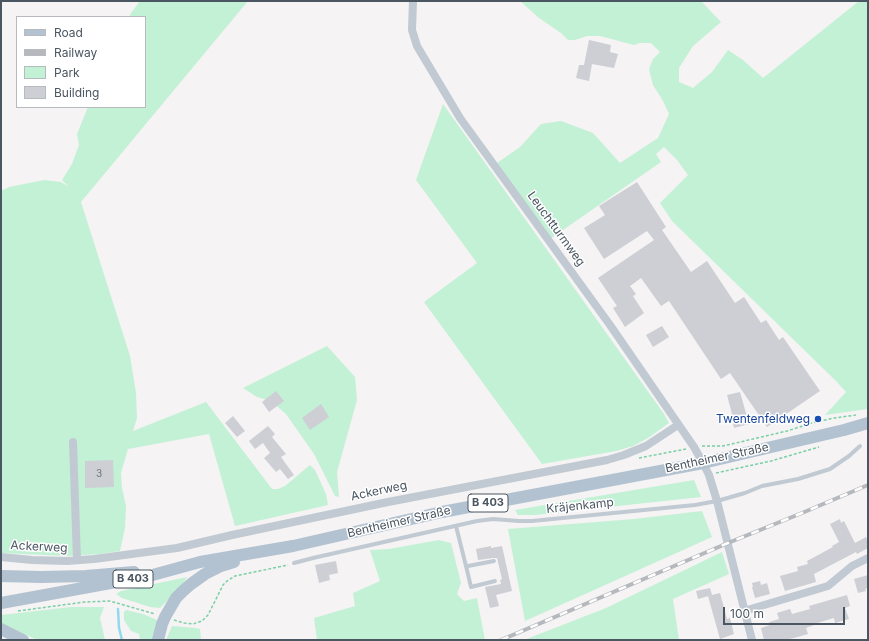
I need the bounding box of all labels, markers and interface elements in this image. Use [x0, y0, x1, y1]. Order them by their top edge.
legend [16, 16, 146, 108]
text: Road [54, 25, 83, 40]
text: Railway [54, 45, 97, 60]
text: Park [54, 65, 80, 80]
text: Building [54, 85, 99, 100]
street label: Leuchtturmweg [524, 189, 588, 269]
place label: Twentenfeldweg [716, 412, 810, 426]
marker: Twentenfeldweg [813, 414, 823, 424]
street label: Bentheimer Straße [664, 440, 770, 476]
house number: 3 [96, 468, 102, 480]
street label: Ackerweg [350, 478, 408, 504]
road number: B 403 [468, 494, 508, 512]
street label: Kräjenkamp [546, 495, 614, 517]
street label: Bentheimer Straße [346, 503, 452, 541]
street label: Ackerweg [10, 538, 68, 556]
road number: B 403 [113, 570, 153, 588]
scale bar [725, 599, 847, 625]
text: 100 m [730, 606, 764, 621]

